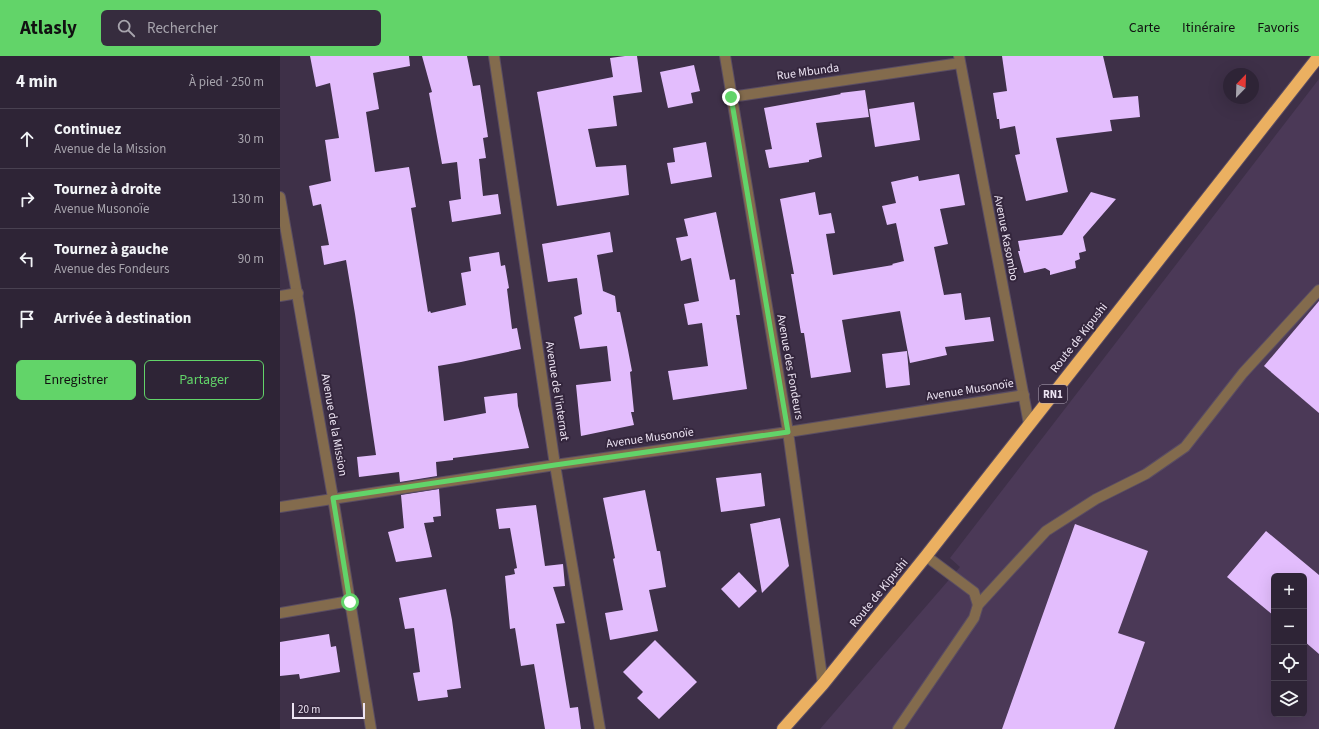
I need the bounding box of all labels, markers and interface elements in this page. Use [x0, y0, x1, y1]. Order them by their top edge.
search box [101, 10, 381, 46]
text: Atlasly [20, 15, 77, 42]
icon: search [115, 17, 137, 39]
text: Rechercher [147, 18, 218, 39]
text: Carte [1129, 18, 1160, 38]
text: Itinéraire [1182, 18, 1235, 38]
text: Favoris [1257, 18, 1299, 38]
street label: Rue Mbunda [776, 59, 840, 85]
north arrow [1223, 68, 1259, 104]
text: 4 min [16, 70, 57, 94]
text: À pied · 250 m [189, 73, 264, 91]
route end [722, 88, 740, 106]
text: Continuez [54, 119, 121, 140]
icon: ahead [16, 128, 38, 150]
text: 30 m [238, 130, 264, 148]
text: Avenue de la Mission [54, 140, 166, 158]
text: Tournez à droite [54, 179, 161, 200]
icon: right [16, 188, 38, 210]
text: 130 m [231, 190, 264, 208]
street label: Avenue Kasombo [989, 194, 1023, 282]
text: Avenue Musonoïe [54, 200, 150, 218]
text: Tournez à gauche [54, 239, 169, 260]
icon: left [16, 248, 38, 270]
text: 90 m [238, 250, 264, 268]
text: Avenue des Fondeurs [54, 260, 169, 278]
street label: Route de Kipushi [1046, 299, 1112, 377]
icon: arrive [16, 308, 38, 330]
text: Arrivée à destination [54, 308, 191, 329]
street label: Avenue des Fondeurs [772, 313, 808, 421]
street label: Avenue de l'internat [541, 340, 573, 442]
button: Enregistrer [16, 360, 136, 400]
button: Partager [144, 360, 264, 400]
street label: Avenue de la Mission [317, 372, 351, 478]
street label: Avenue Musonoïe [925, 375, 1015, 405]
road number: RN1 [1039, 385, 1067, 403]
street label: Avenue Musonoïe [605, 423, 695, 453]
street label: Route de Kipushi [846, 555, 912, 631]
map controls [1271, 573, 1307, 717]
button: + [1271, 573, 1307, 609]
route start [341, 593, 359, 611]
button: − [1271, 609, 1307, 645]
button: locate [1271, 645, 1307, 681]
button: layers [1271, 681, 1307, 717]
scale bar [292, 701, 365, 720]
text: 20 m [298, 702, 320, 717]

